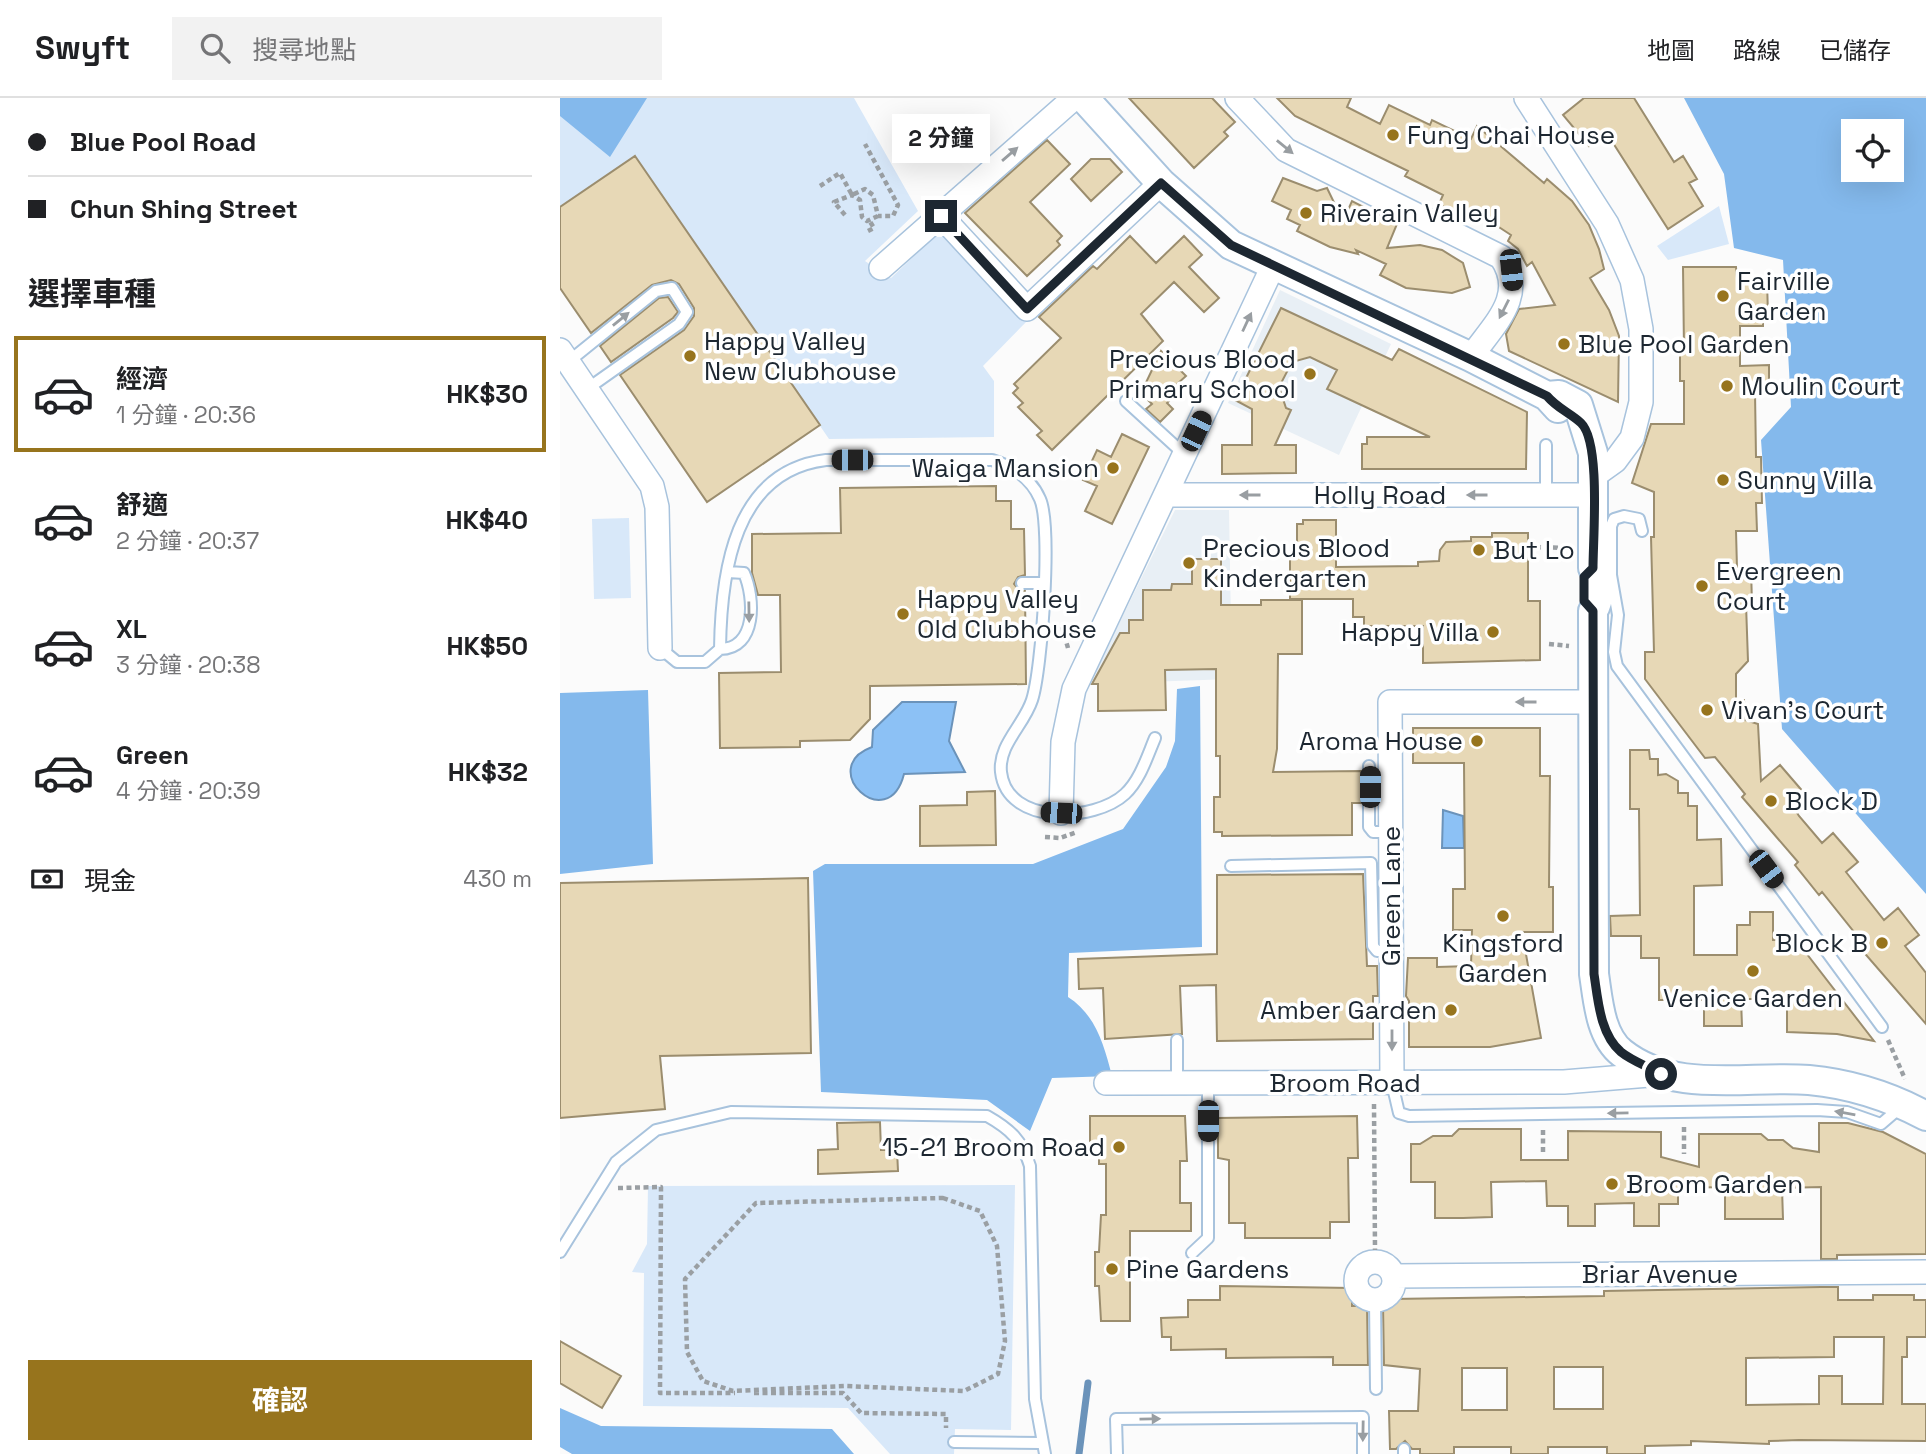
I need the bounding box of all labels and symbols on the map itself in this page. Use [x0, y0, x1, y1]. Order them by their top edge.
callout: 2 分鐘 [892, 115, 990, 164]
place label: Fung Chai House [1407, 118, 1615, 152]
marker: Fung Chai House [1385, 127, 1401, 143]
one-way arrow [1275, 139, 1293, 154]
one-way arrow [1002, 147, 1019, 162]
place label: Riverain Valley [1320, 196, 1499, 230]
route end [925, 200, 957, 232]
marker: Riverain Valley [1298, 205, 1314, 221]
car [1499, 248, 1524, 292]
place label: Fairville Garden [1737, 264, 1831, 328]
marker: Fairville Garden [1715, 288, 1731, 304]
one-way arrow [1498, 299, 1509, 319]
one-way arrow [613, 312, 630, 327]
one-way arrow [1241, 312, 1253, 332]
place label: Happy Valley New Clubhouse [704, 324, 897, 388]
place label: Blue Pool Garden [1578, 327, 1789, 361]
marker: Blue Pool Garden [1556, 336, 1572, 352]
place label: Precious Blood Primary School [1109, 342, 1296, 406]
marker: Happy Valley New Clubhouse [682, 348, 698, 364]
marker: Precious Blood Primary School [1302, 366, 1318, 382]
place label: Moulin Court [1741, 369, 1901, 403]
marker: Moulin Court [1719, 378, 1735, 394]
car [1178, 408, 1215, 454]
car [832, 450, 874, 471]
place label: Waiga Mansion [911, 451, 1099, 485]
marker: Waiga Mansion [1105, 460, 1121, 476]
place label: Sunny Villa [1737, 463, 1873, 497]
marker: Sunny Villa [1715, 472, 1731, 488]
street label: Holly Road [1314, 478, 1446, 512]
one-way arrow [1239, 489, 1261, 501]
one-way arrow [1466, 489, 1488, 501]
place label: Precious Blood Kindergarten [1203, 531, 1390, 595]
place label: But Lo [1493, 533, 1575, 567]
marker: But Lo [1471, 542, 1487, 558]
place label: Evergreen Court [1716, 554, 1842, 618]
marker: Precious Blood Kindergarten [1181, 555, 1197, 571]
marker: Evergreen Court [1694, 578, 1710, 594]
place label: Happy Valley Old Clubhouse [917, 582, 1097, 646]
one-way arrow [743, 601, 755, 623]
marker: Happy Valley Old Clubhouse [895, 606, 911, 622]
place label: Happy Villa [1341, 615, 1479, 649]
marker: Happy Villa [1485, 624, 1501, 640]
place label: Vivan's Court [1721, 693, 1884, 727]
one-way arrow [1514, 696, 1536, 708]
marker: Vivan's Court [1699, 702, 1715, 718]
place label: Aroma House [1299, 724, 1463, 758]
marker: Aroma House [1469, 733, 1485, 749]
car [1360, 766, 1381, 808]
place label: Block D [1785, 784, 1878, 818]
marker: Block D [1763, 793, 1779, 809]
car [1040, 801, 1083, 825]
street label: Green Lane [1374, 826, 1408, 966]
car [1745, 846, 1788, 892]
marker: Kingsford Garden [1495, 908, 1511, 924]
place label: Kingsford Garden [1442, 926, 1564, 990]
place label: Block B [1775, 926, 1868, 960]
marker: Block B [1874, 935, 1890, 951]
marker: Venice Garden [1745, 963, 1761, 979]
place label: Venice Garden [1663, 981, 1843, 1015]
place label: Amber Garden [1260, 993, 1437, 1027]
marker: Amber Garden [1443, 1002, 1459, 1018]
one-way arrow [1386, 1029, 1398, 1051]
route start [1645, 1058, 1677, 1090]
street label: Broom Road [1269, 1066, 1421, 1100]
car [1198, 1100, 1219, 1142]
one-way arrow [1607, 1107, 1629, 1119]
one-way arrow [1834, 1107, 1856, 1118]
place label: 15-21 Broom Road [882, 1130, 1105, 1164]
marker: 15-21 Broom Road [1111, 1139, 1127, 1155]
place label: Broom Garden [1626, 1167, 1803, 1201]
marker: Broom Garden [1604, 1176, 1620, 1192]
place label: Pine Gardens [1126, 1252, 1289, 1286]
street label: Briar Avenue [1582, 1257, 1738, 1291]
marker: Pine Gardens [1104, 1261, 1120, 1277]
one-way arrow [1139, 1413, 1161, 1425]
one-way arrow [1357, 1421, 1369, 1443]

